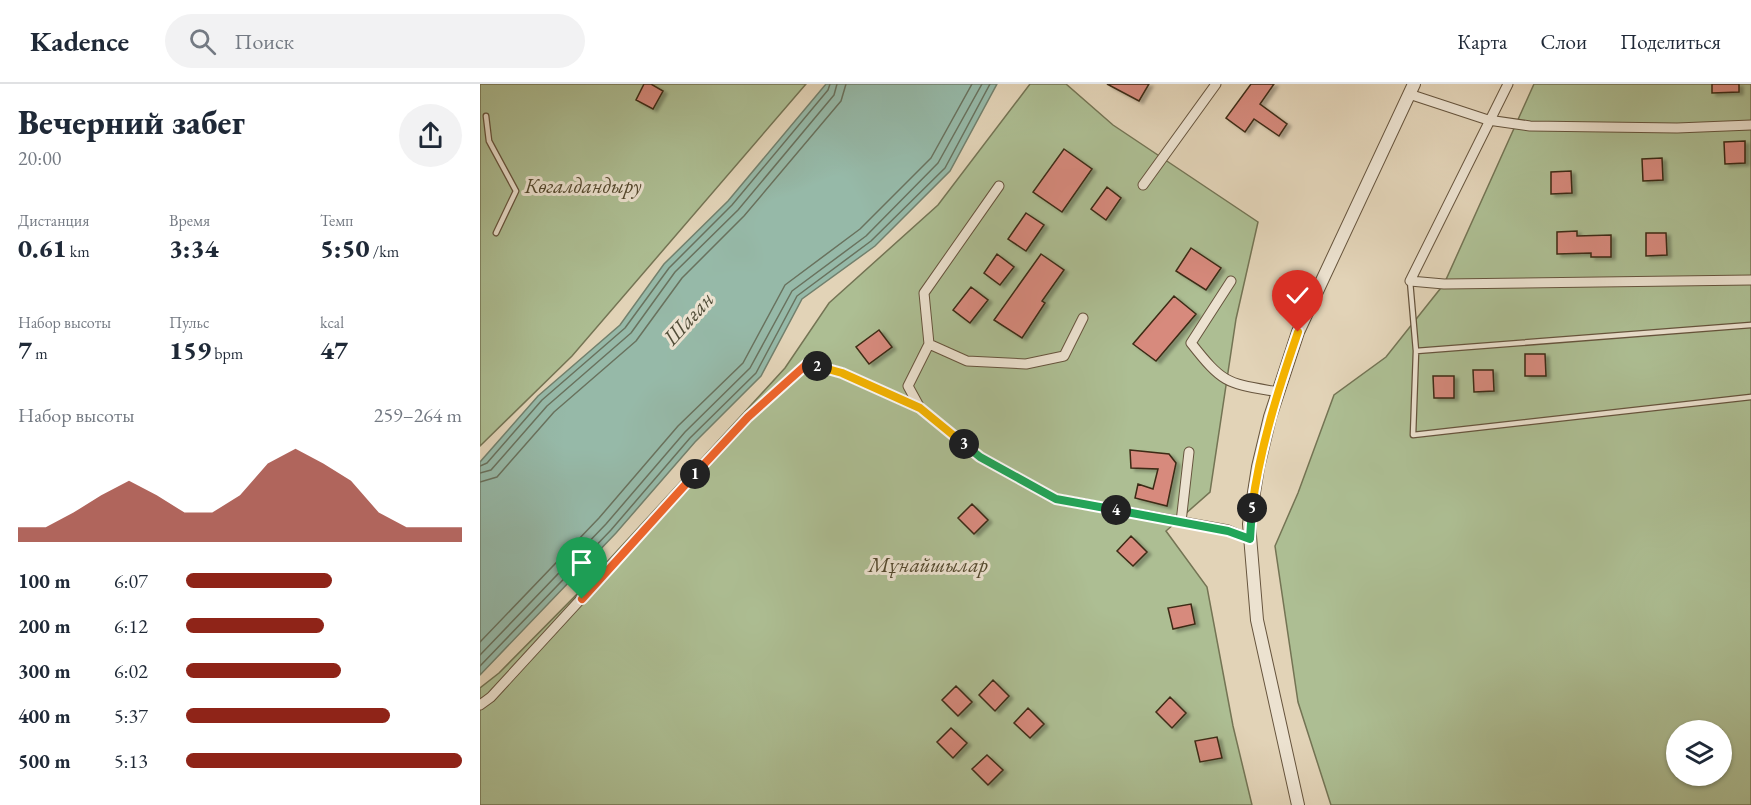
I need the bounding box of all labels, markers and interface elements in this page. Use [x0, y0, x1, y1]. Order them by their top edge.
search box [165, 14, 585, 68]
text: Kadence [30, 23, 129, 59]
icon: search [186, 25, 219, 58]
text: Поиск [234, 27, 294, 56]
text: Карта [1457, 28, 1507, 55]
text: Слои [1540, 28, 1587, 55]
text: Поделиться [1620, 28, 1721, 55]
text: Вечерний забег [18, 101, 245, 144]
button: share [399, 104, 462, 167]
text: 20:00 [18, 145, 61, 171]
park label: Көгалдандыру [524, 172, 642, 199]
text: Дистанция [18, 210, 89, 231]
text: Время [169, 210, 210, 231]
text: Темп [320, 210, 353, 231]
text: 0.61 [18, 231, 67, 265]
text: 3:34 [169, 231, 219, 265]
text: 5:50 [320, 231, 370, 265]
text: km [67, 241, 90, 262]
text: /km [370, 241, 399, 262]
pin [1272, 270, 1323, 332]
icon: check [1281, 279, 1314, 312]
water label: Шаған [656, 285, 720, 352]
text: Набор высоты [18, 312, 111, 333]
text: Пульс [169, 312, 210, 333]
text: kcal [320, 312, 344, 333]
text: 7 [18, 333, 32, 367]
text: 159 [169, 333, 211, 367]
text: 47 [320, 333, 348, 367]
text: m [32, 343, 48, 364]
text: bpm [211, 343, 243, 364]
pin: 2 [802, 351, 832, 381]
text: 2 [813, 355, 821, 376]
text: Набор высоты [18, 402, 134, 428]
text: 259–264 m [374, 402, 462, 428]
pin: 3 [949, 429, 979, 459]
text: 3 [960, 433, 968, 454]
pin: 1 [680, 459, 710, 489]
text: 1 [691, 463, 699, 484]
pin: 5 [1237, 493, 1267, 523]
pin: 4 [1101, 495, 1131, 525]
text: 5 [1248, 497, 1256, 518]
text: 4 [1112, 499, 1120, 520]
pin [556, 537, 607, 599]
icon: arrive [565, 546, 598, 579]
park label: Мұнайшылар [866, 551, 988, 578]
text: 100 m [18, 568, 71, 594]
text: 6:07 [114, 568, 148, 594]
text: 200 m [18, 613, 71, 639]
text: 6:12 [114, 613, 148, 639]
text: 300 m [18, 658, 71, 684]
text: 6:02 [114, 658, 148, 684]
text: 400 m [18, 703, 71, 729]
text: 5:37 [114, 703, 148, 729]
map controls [1666, 720, 1732, 786]
button: layers [1666, 720, 1732, 786]
text: 500 m [18, 748, 71, 774]
text: 5:13 [114, 748, 148, 774]

